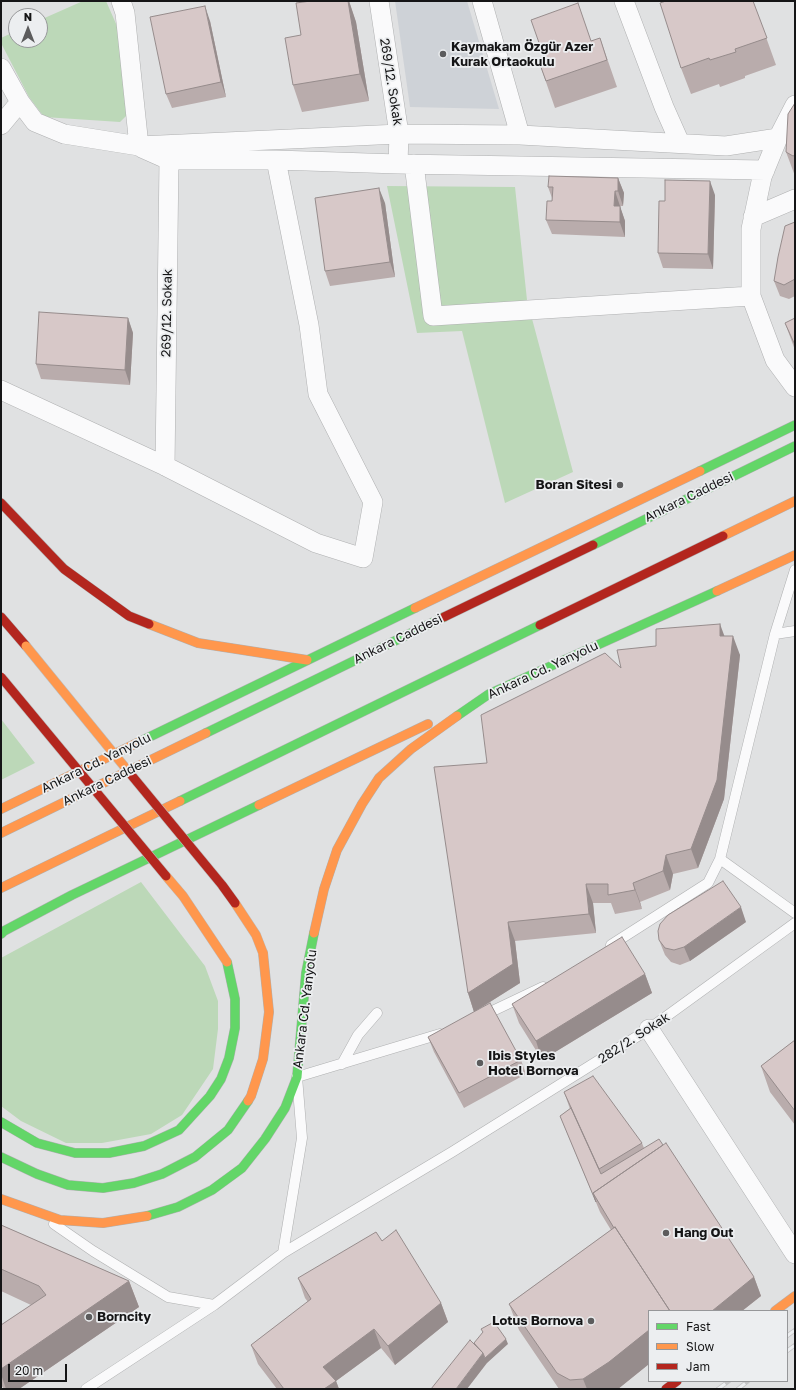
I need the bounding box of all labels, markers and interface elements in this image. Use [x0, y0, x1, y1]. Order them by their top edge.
north arrow [8, 8, 48, 48]
text: N [24, 10, 32, 23]
street label: 269/12. Sokak [376, 37, 406, 127]
place label: Kaymakam Özgür Azer Kurak Ortaokulu [451, 39, 593, 70]
marker: Kaymakam Özgür Azer Kurak Ortaokulu [438, 49, 448, 59]
street label: 269/12. Sokak [158, 269, 176, 357]
street label: Ankara Caddesi [642, 469, 736, 525]
place label: Boran Sitesi [536, 477, 612, 493]
marker: Boran Sitesi [615, 480, 625, 490]
street label: Ankara Caddesi [351, 611, 445, 667]
street label: Ankara Cd. Yanyolu [485, 638, 601, 702]
street label: Ankara Cd. Yanyolu [39, 730, 153, 796]
street label: Ankara Caddesi [60, 753, 154, 809]
street label: Ankara Cd. Yanyolu [290, 949, 320, 1069]
street label: 282/2. Sokak [595, 1009, 673, 1067]
place label: Ibis Styles Hotel Bornova [488, 1048, 578, 1079]
marker: Ibis Styles Hotel Bornova [475, 1058, 485, 1068]
place label: Hang Out [674, 1225, 733, 1241]
marker: Hang Out [661, 1228, 671, 1238]
place label: Borncity [97, 1309, 151, 1325]
legend [648, 1310, 788, 1382]
marker: Borncity [84, 1312, 94, 1322]
place label: Lotus Bornova [492, 1313, 583, 1329]
marker: Lotus Bornova [586, 1316, 596, 1326]
text: Fast [686, 1319, 711, 1334]
text: Slow [686, 1339, 714, 1354]
scale bar [10, 1356, 69, 1382]
text: Jam [686, 1359, 710, 1374]
text: 20 m [15, 1363, 43, 1378]

